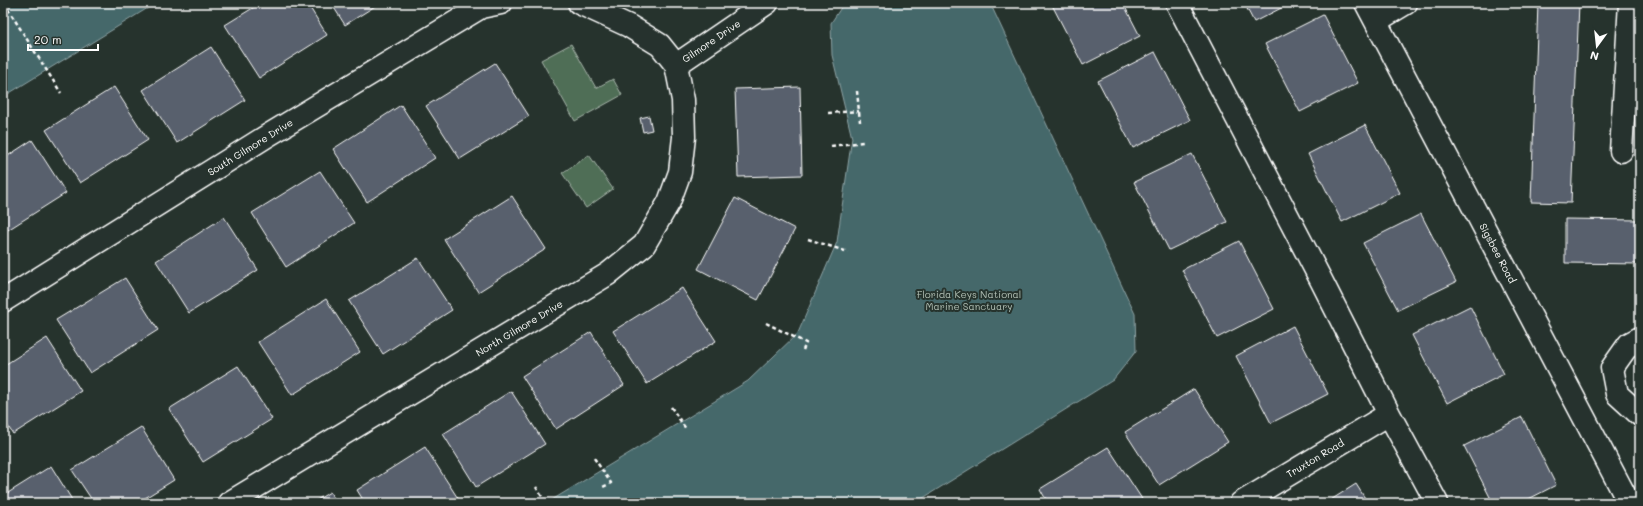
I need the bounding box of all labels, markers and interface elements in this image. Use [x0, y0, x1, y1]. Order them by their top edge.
street label: Gilmore Drive [679, 16, 743, 66]
scale bar [28, 26, 98, 52]
north arrow [1577, 26, 1617, 66]
text: 20 m [34, 31, 62, 47]
text: N [1588, 48, 1600, 64]
street label: South Gilmore Drive [205, 115, 295, 179]
street label: Sigsbee Road [1476, 220, 1520, 286]
park label: Florida Keys National Marine Sanctuary [917, 287, 1021, 313]
street label: North Gilmore Drive [473, 296, 565, 360]
street label: Truxton Road [1283, 435, 1347, 481]

